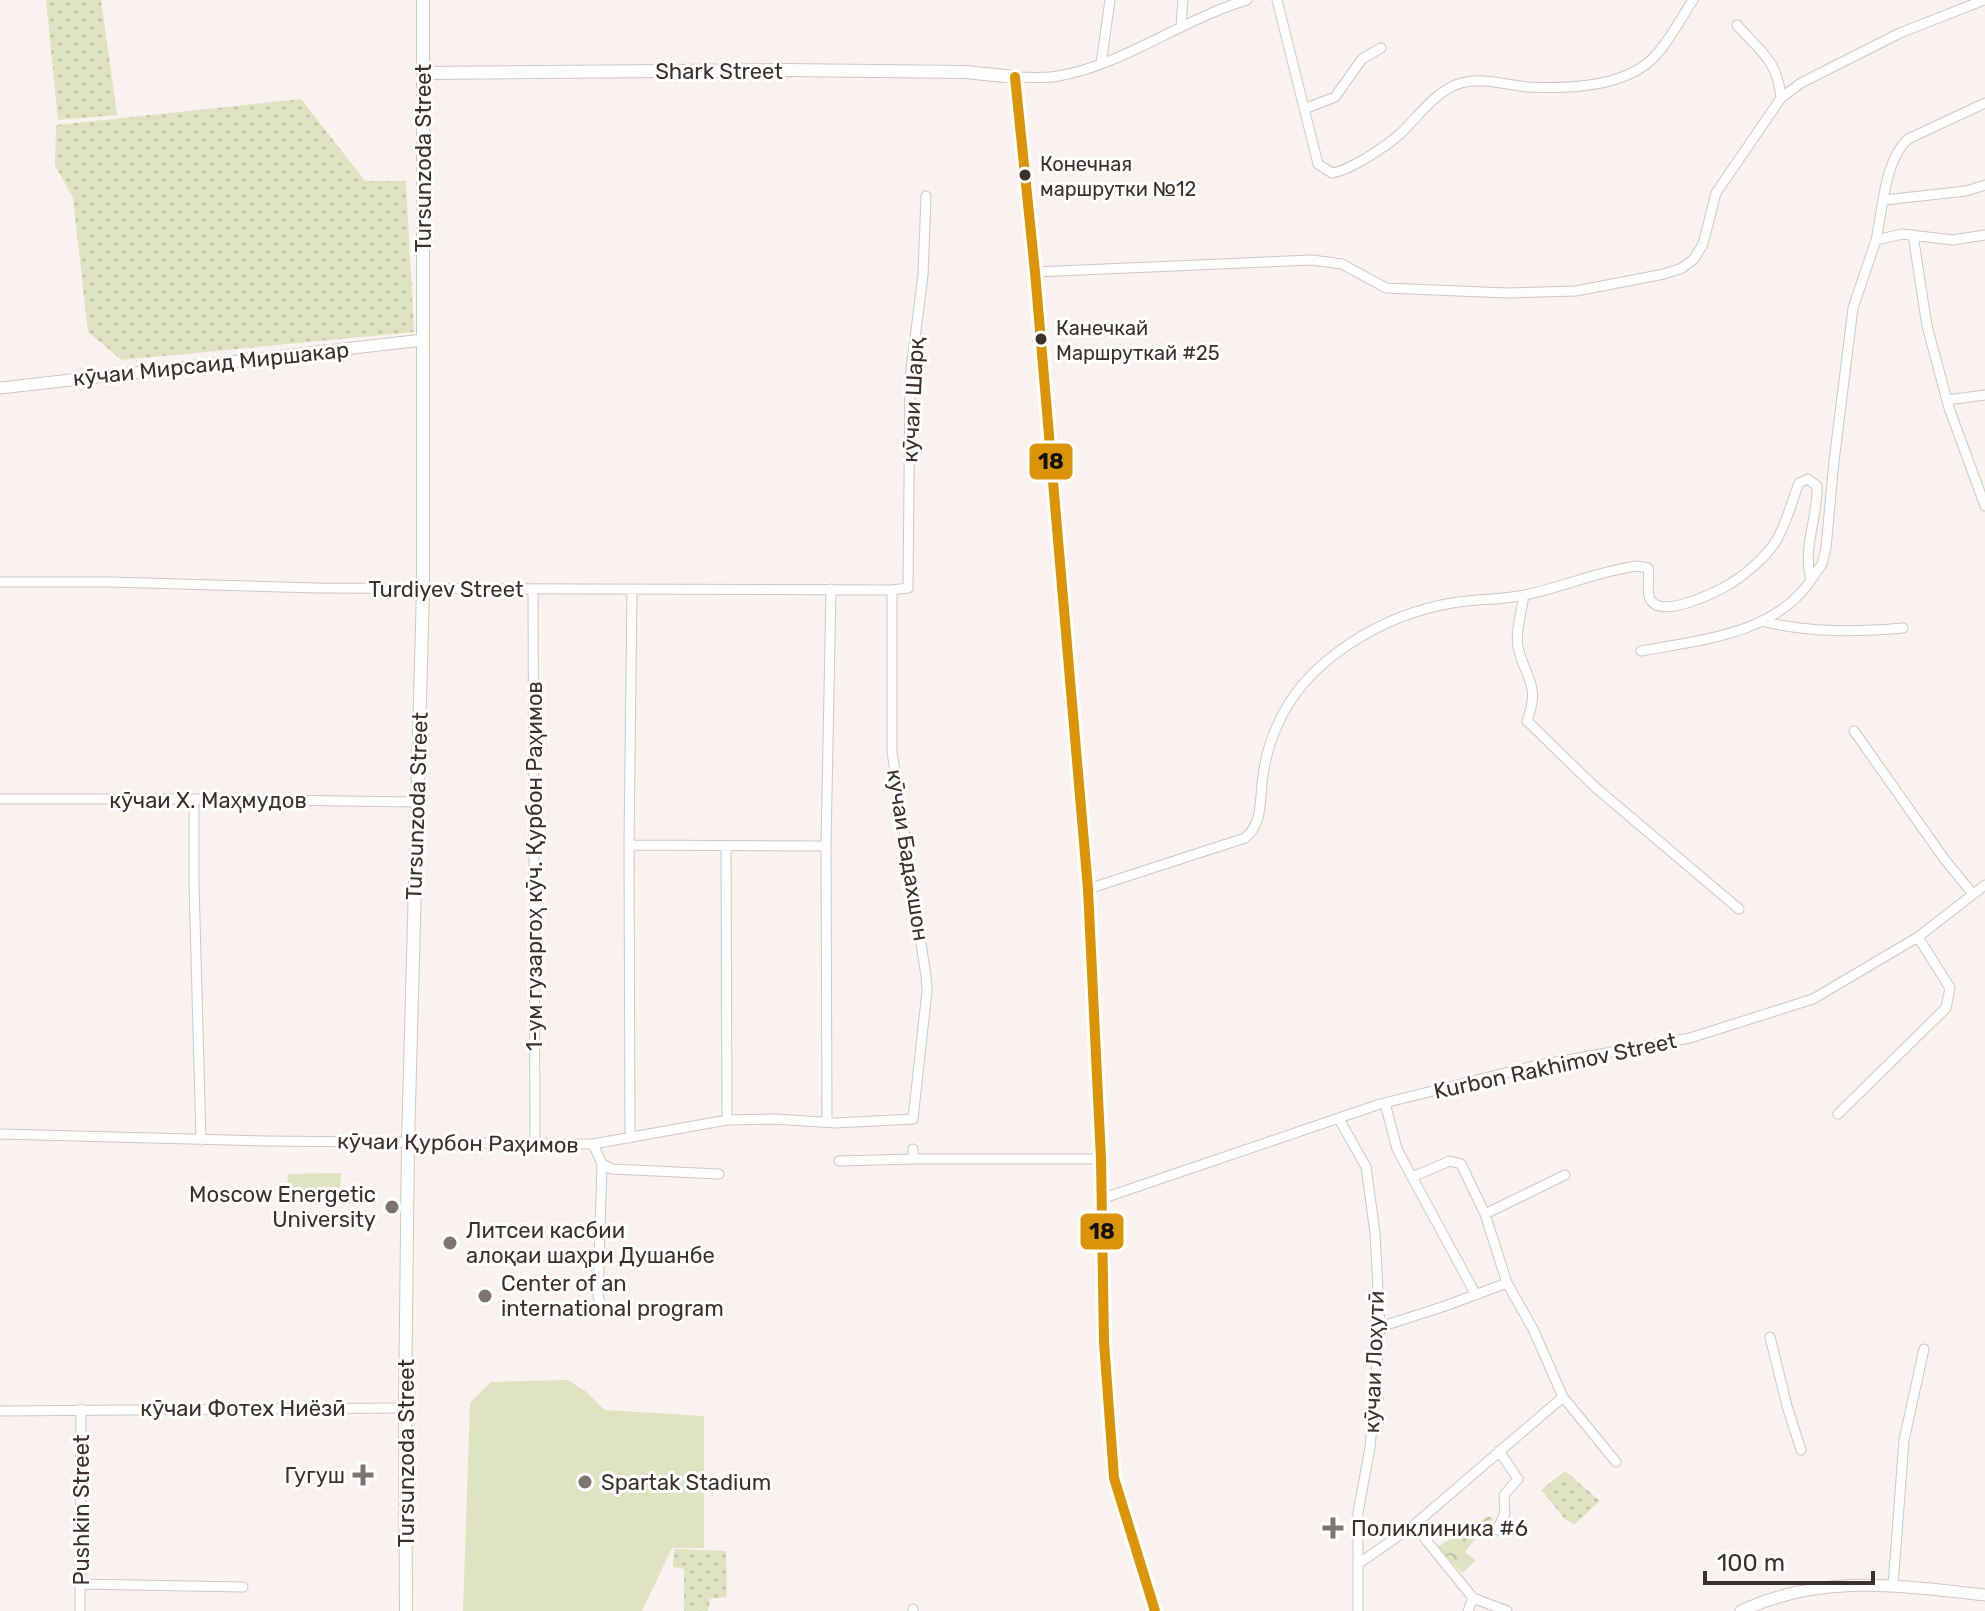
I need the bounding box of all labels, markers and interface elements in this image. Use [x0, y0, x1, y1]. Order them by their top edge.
street label: Shark Street [655, 58, 783, 85]
street label: Tursunzoda Street [410, 63, 437, 252]
place label: Конечная маршрутки №12 [1040, 152, 1196, 201]
marker: Конечная маршрутки №12 [1017, 167, 1033, 183]
place label: Канечкай Маршруткай #25 [1056, 316, 1220, 365]
marker: Канечкай Маршруткай #25 [1033, 331, 1049, 347]
street label: кӯчаи Мирсаид Миршакар [72, 336, 350, 392]
street label: кӯчаи Шарқ [896, 336, 930, 463]
line badge: 18 [1028, 442, 1074, 481]
text: 18 [1038, 448, 1064, 475]
street label: Turdiyev Street [368, 576, 524, 603]
street label: 1-ум гузаргоҳ кӯч. Қурбон Раҳимов [521, 681, 548, 1051]
street label: Tursunzoda Street [400, 711, 434, 901]
street label: кӯчаи Бадахшон [881, 767, 935, 943]
street label: кӯчаи Х. Маҳмудов [109, 787, 307, 814]
street label: Kurbon Rakhimov Street [1431, 1027, 1679, 1105]
street label: кӯчаи Қурбон Раҳимов [337, 1127, 579, 1159]
place label: Moscow Energetic University [189, 1181, 376, 1233]
marker: Moscow Energetic University [383, 1198, 401, 1216]
line badge: 18 [1079, 1212, 1125, 1251]
place label: Литсеи касбии алоқаи шаҳри Душанбе [466, 1217, 715, 1269]
text: 18 [1089, 1218, 1115, 1245]
marker: Литсеи касбии алоқаи шаҳри Душанбе [441, 1234, 459, 1252]
place label: Сenter of an international program [501, 1270, 724, 1322]
marker: Сenter of an international program [476, 1287, 494, 1305]
street label: кӯчаи Лоҳутӣ [1358, 1290, 1390, 1434]
street label: Tursunzoda Street [393, 1358, 420, 1547]
street label: кӯчаи Фотех Ниёзӣ [140, 1395, 346, 1422]
street label: Pushkin Street [68, 1434, 95, 1586]
place label: Гугуш [284, 1462, 345, 1489]
marker: Гугуш [352, 1464, 374, 1486]
place label: Spartak Stadium [601, 1469, 771, 1496]
marker: Spartak Stadium [576, 1473, 594, 1491]
place label: Поликлиника #6 [1351, 1515, 1528, 1542]
marker: Поликлиника #6 [1322, 1517, 1344, 1539]
scale bar [1705, 1535, 1873, 1585]
text: 100 m [1717, 1549, 1785, 1577]

